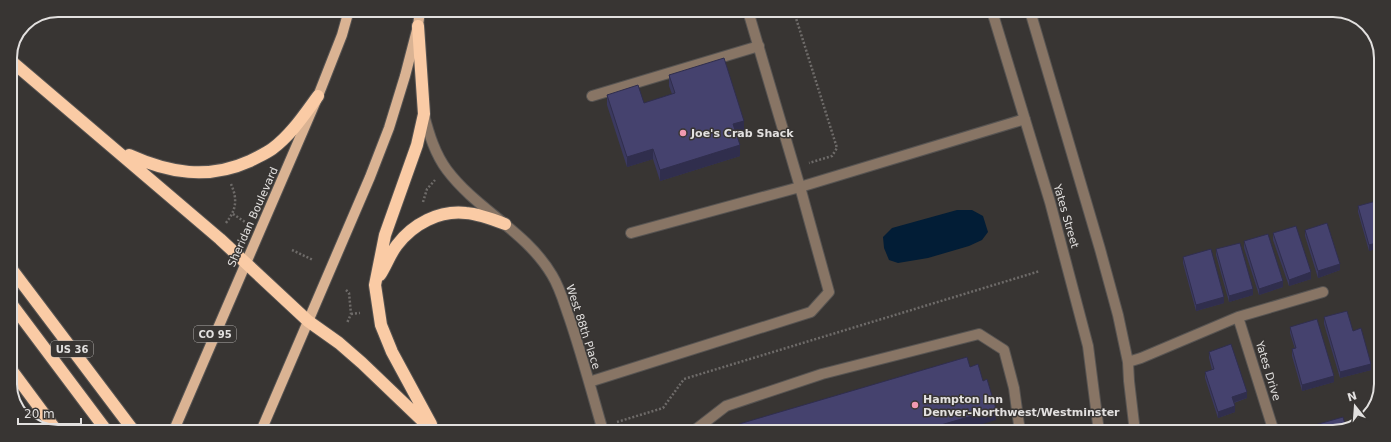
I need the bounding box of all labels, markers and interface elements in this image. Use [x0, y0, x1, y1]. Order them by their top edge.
place label: Joe's Crab Shack [690, 127, 794, 140]
marker: Joe's Crab Shack [678, 128, 688, 138]
street label: Sheridan Boulevard [225, 165, 281, 269]
street label: Yates Street [1050, 182, 1081, 250]
street label: West 88th Place [563, 283, 603, 371]
road number: CO 95 [194, 326, 236, 342]
street label: Yates Drive [1252, 339, 1283, 403]
road number: US 36 [51, 341, 93, 357]
north arrow [1335, 386, 1375, 426]
text: N [1346, 389, 1359, 404]
place label: Hampton Inn Denver-Northwest/Westminster [923, 393, 1120, 419]
scale bar [18, 400, 81, 426]
marker: Hampton Inn Denver-Northwest/Westminster [910, 400, 920, 410]
text: 20 m [24, 407, 55, 421]

